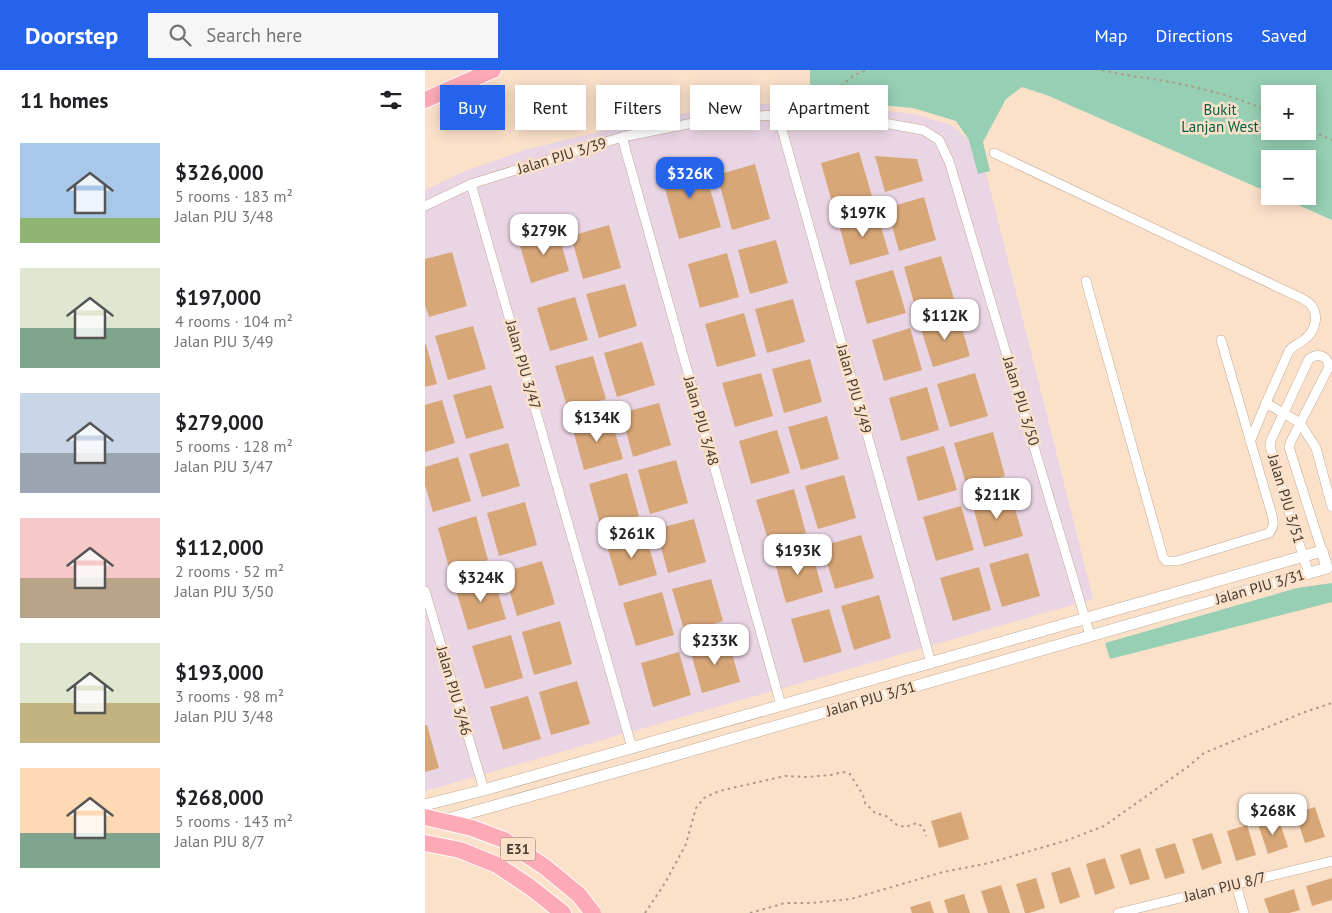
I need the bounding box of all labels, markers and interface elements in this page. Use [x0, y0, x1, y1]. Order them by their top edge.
search box [148, 13, 498, 58]
text: Doorstep [25, 20, 118, 51]
icon: search [166, 21, 194, 49]
text: Search here [206, 23, 302, 47]
text: Map [1095, 24, 1127, 47]
text: Directions [1155, 24, 1233, 47]
text: Saved [1261, 24, 1307, 47]
chip: Buy [440, 85, 505, 130]
chip: Rent [515, 85, 586, 130]
chip: Filters [596, 85, 680, 130]
chip: New [690, 85, 760, 130]
chip: Apartment [770, 85, 888, 130]
map controls [1261, 85, 1316, 205]
button: + [1261, 85, 1316, 140]
icon: filters [377, 86, 405, 114]
text: 11 homes [20, 87, 108, 114]
park label: Bukit Lanjan West [1181, 100, 1259, 136]
street label: Jalan PJU 3/39 [514, 133, 609, 178]
button: − [1261, 150, 1316, 205]
pin: $326K [655, 156, 725, 199]
text: $326,000 [175, 159, 264, 186]
icon: home [60, 163, 120, 223]
text: $326K [667, 163, 713, 183]
text: 5 rooms · 183 m² [175, 186, 293, 206]
pin: $197K [828, 196, 898, 238]
text: $197K [840, 202, 886, 222]
text: Jalan PJU 3/48 [175, 206, 273, 226]
pin: $279K [509, 214, 579, 256]
text: $279K [521, 220, 567, 240]
text: $197,000 [175, 284, 261, 311]
icon: home [60, 288, 120, 348]
pin: $112K [910, 298, 980, 341]
text: $112K [922, 305, 968, 325]
text: 4 rooms · 104 m² [175, 311, 293, 331]
street label: Jalan PJU 3/47 [501, 317, 545, 412]
text: Jalan PJU 3/49 [175, 331, 273, 351]
street label: Jalan PJU 3/49 [832, 341, 876, 436]
street label: Jalan PJU 3/50 [999, 353, 1044, 448]
street label: Jalan PJU 3/48 [679, 373, 723, 468]
pin: $134K [562, 400, 632, 443]
text: $134K [574, 407, 620, 427]
text: $279,000 [175, 409, 264, 436]
icon: home [60, 413, 120, 473]
text: 5 rooms · 128 m² [175, 436, 293, 456]
street label: Jalan PJU 3/51 [1264, 451, 1309, 546]
text: Jalan PJU 3/47 [175, 456, 273, 476]
pin: $211K [962, 478, 1032, 520]
text: $211K [974, 484, 1020, 504]
pin: $261K [597, 516, 667, 559]
text: $261K [609, 523, 655, 543]
text: $112,000 [175, 534, 264, 561]
pin: $193K [763, 534, 833, 576]
icon: home [60, 538, 120, 598]
text: $193K [775, 540, 821, 560]
pin: $324K [446, 560, 516, 603]
text: 2 rooms · 52 m² [175, 561, 284, 581]
street label: Jalan PJU 3/31 [1212, 565, 1307, 609]
text: $324K [458, 567, 504, 587]
text: Jalan PJU 3/50 [175, 581, 273, 601]
pin: $233K [680, 624, 750, 666]
text: $233K [692, 630, 738, 650]
street label: Jalan PJU 3/46 [432, 643, 476, 738]
text: $193,000 [175, 659, 264, 686]
icon: home [60, 663, 120, 723]
street label: Jalan PJU 3/31 [823, 677, 918, 721]
text: 3 rooms · 98 m² [175, 686, 284, 706]
text: Jalan PJU 3/48 [175, 706, 273, 726]
text: $268,000 [175, 784, 264, 811]
icon: home [60, 788, 120, 848]
pin: $268K [1238, 794, 1308, 836]
text: $268K [1250, 800, 1296, 820]
text: 5 rooms · 143 m² [175, 811, 293, 831]
text: Jalan PJU 8/7 [175, 831, 265, 851]
road number: E31 [501, 838, 535, 861]
street label: Jalan PJU 8/7 [1181, 867, 1268, 906]

